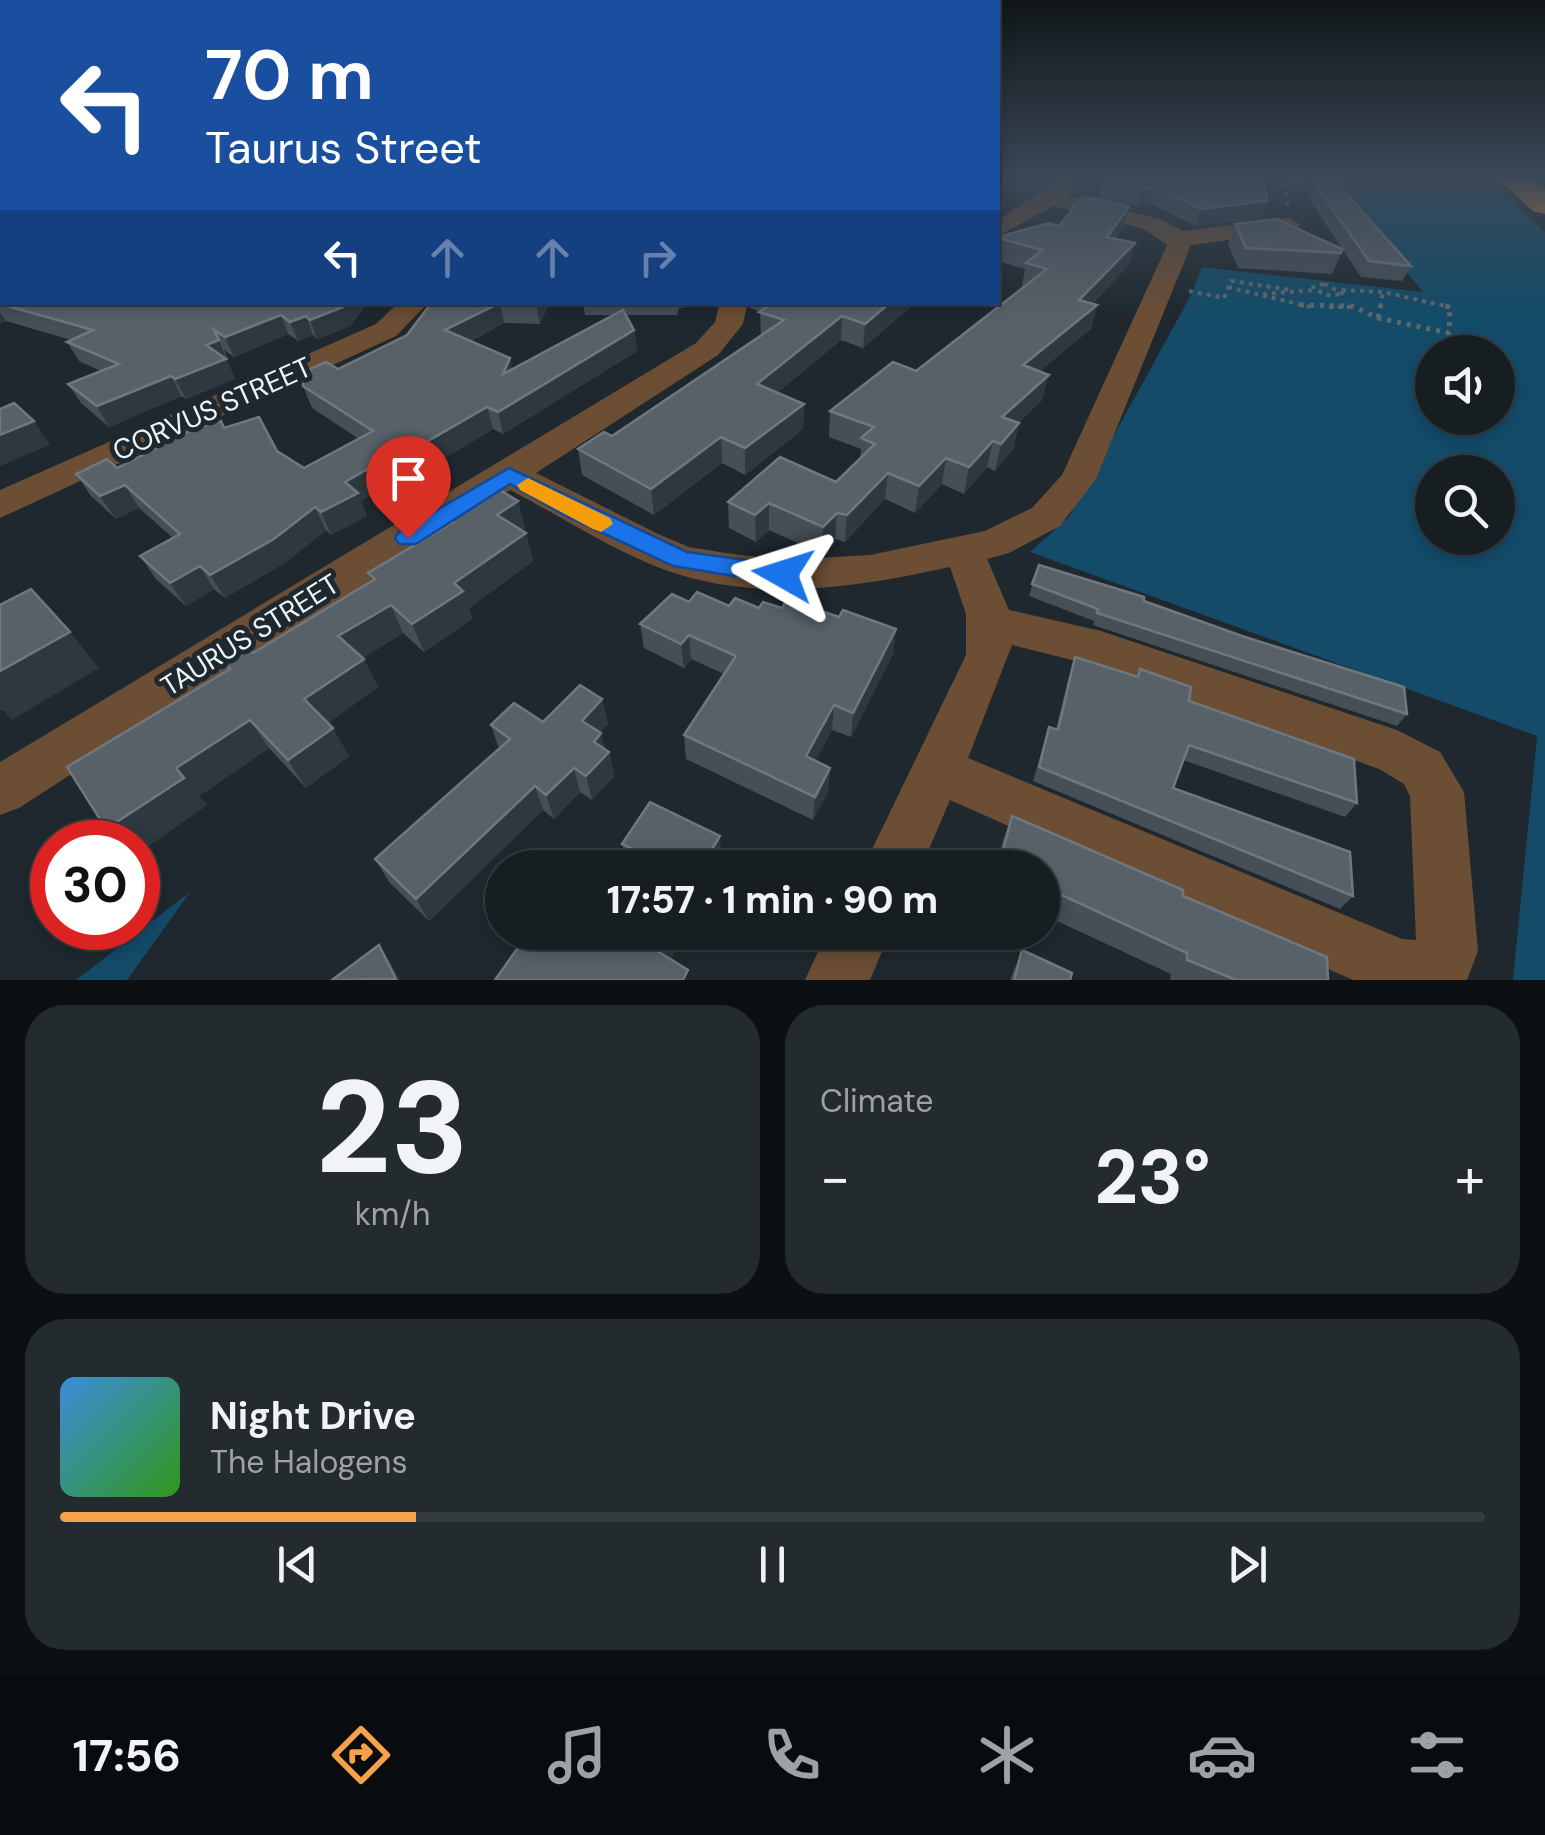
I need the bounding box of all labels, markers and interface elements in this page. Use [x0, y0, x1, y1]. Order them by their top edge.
text: 70 m [205, 30, 374, 121]
icon: left [40, 40, 170, 170]
text: Taurus Street [205, 118, 482, 177]
icon: left [315, 230, 370, 285]
icon: ahead [420, 230, 475, 285]
icon: ahead [525, 230, 580, 285]
icon: right [630, 230, 685, 285]
map controls [1415, 335, 1515, 555]
button: sound [1415, 335, 1515, 435]
street label: CORVUS STREET [107, 349, 317, 469]
pin [366, 436, 451, 539]
icon: arrive [381, 451, 436, 506]
button: search [1415, 455, 1515, 555]
position arrow [731, 522, 835, 626]
street label: TAURUS STREET [154, 565, 346, 705]
speed limit sign: 30 [30, 820, 160, 950]
text: 17:57 · 1 min · 90 m [607, 875, 938, 925]
text: 23 [316, 1043, 469, 1212]
text: Climate [820, 1080, 934, 1122]
text: 23° [1094, 1129, 1211, 1226]
text: − [820, 1142, 850, 1214]
text: + [1455, 1142, 1485, 1214]
text: km/h [355, 1193, 430, 1235]
text: Night Drive [210, 1391, 416, 1441]
text: The Halogens [210, 1441, 408, 1483]
icon: previous [270, 1537, 325, 1592]
icon: pause [745, 1537, 800, 1592]
icon: next [1220, 1537, 1275, 1592]
icon: directions [326, 1720, 396, 1790]
icon: music [542, 1720, 612, 1790]
icon: phone [757, 1720, 827, 1790]
icon: climate [972, 1720, 1042, 1790]
icon: car [1187, 1720, 1257, 1790]
icon: filters [1402, 1720, 1472, 1790]
text: 17:56 [73, 1726, 181, 1785]

